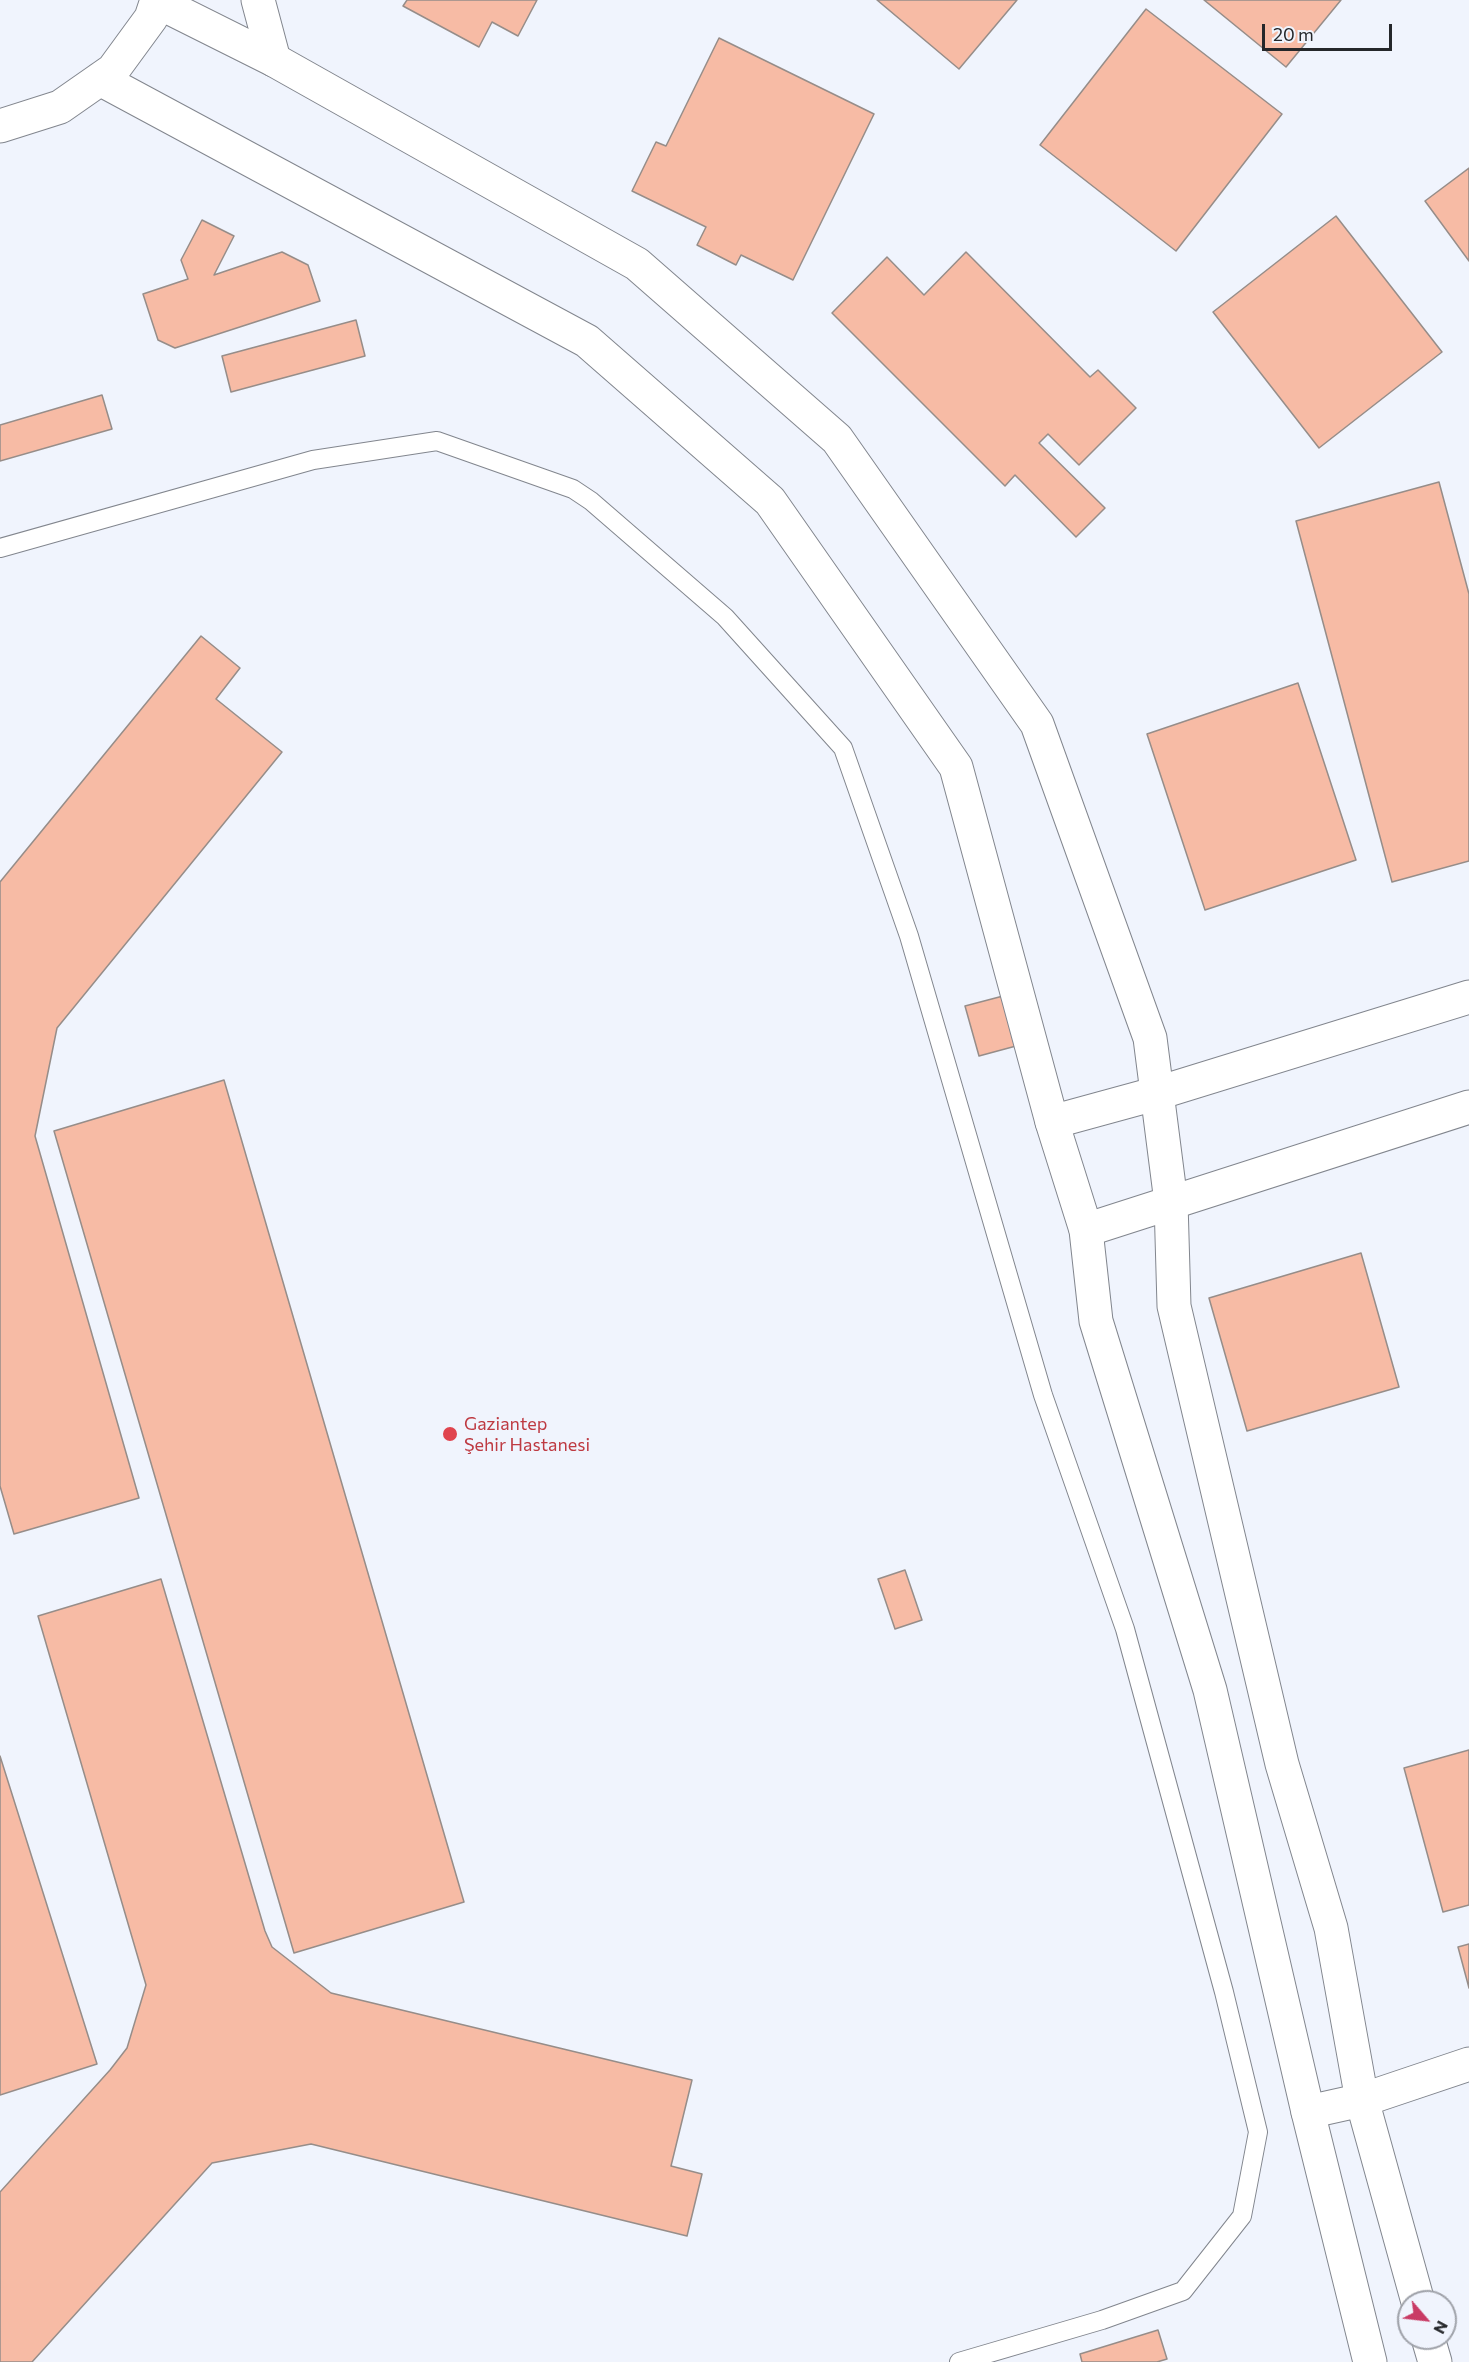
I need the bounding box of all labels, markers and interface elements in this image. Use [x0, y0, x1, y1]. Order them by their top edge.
scale bar [1265, 12, 1396, 50]
text: 20 m [1273, 23, 1314, 45]
place label: Gaziantep Şehir Hastanesi [464, 1413, 590, 1456]
marker: Gaziantep Şehir Hastanesi [441, 1425, 459, 1443]
north arrow [1397, 2290, 1457, 2350]
text: N [1430, 2318, 1453, 2338]

